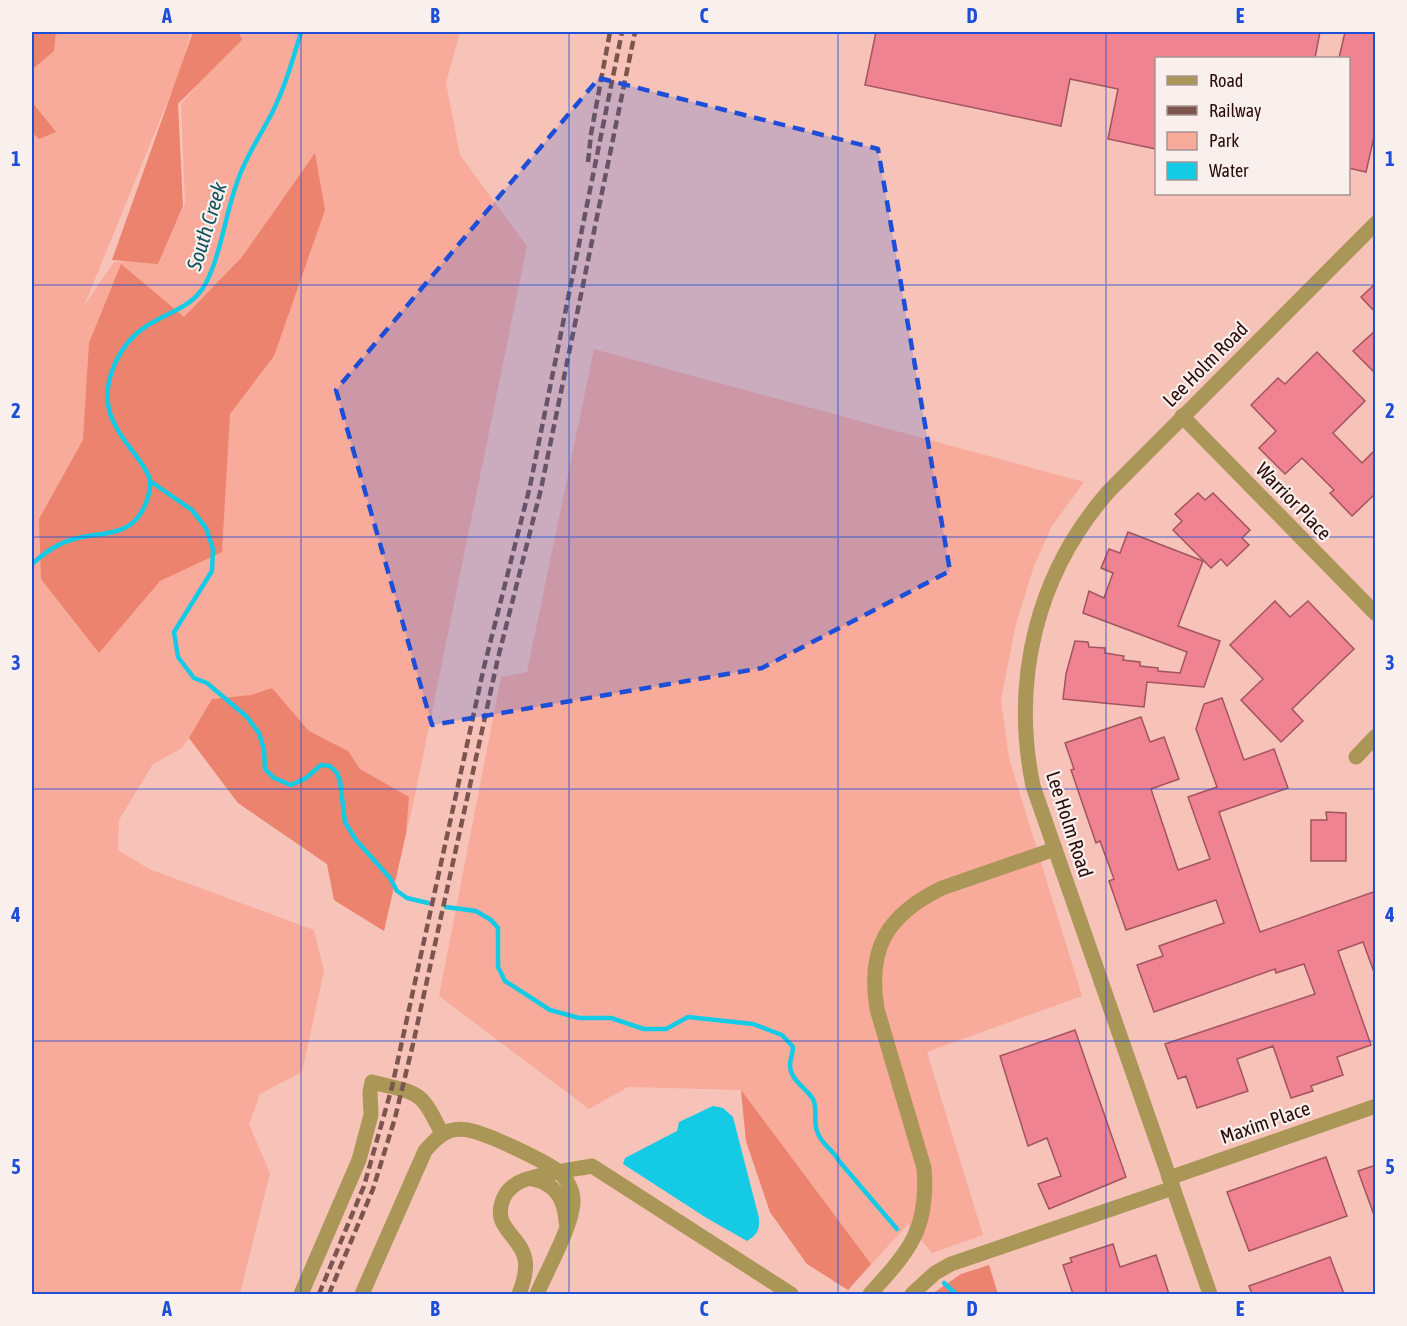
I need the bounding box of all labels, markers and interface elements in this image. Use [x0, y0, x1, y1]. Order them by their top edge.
text: A [161, 4, 172, 27]
text: B [430, 4, 440, 27]
text: C [700, 4, 709, 27]
text: D [966, 4, 978, 27]
text: E [1236, 4, 1245, 27]
legend [1155, 57, 1350, 195]
text: Road [1209, 70, 1243, 91]
text: Railway [1209, 100, 1261, 121]
text: Park [1209, 130, 1239, 151]
text: 1 [11, 147, 21, 170]
text: 1 [1385, 147, 1395, 170]
text: Water [1209, 160, 1249, 181]
water label: South Creek [181, 178, 231, 274]
street label: Lee Holm Road [1158, 317, 1252, 411]
text: 2 [11, 399, 21, 422]
text: 2 [1385, 399, 1395, 422]
street label: Warrior Place [1252, 458, 1336, 544]
text: 3 [11, 651, 21, 674]
text: 3 [1385, 651, 1395, 674]
street label: Lee Holm Road [1042, 768, 1098, 880]
text: 4 [10, 903, 21, 926]
text: 4 [1384, 903, 1395, 926]
street label: Maxim Place [1217, 1096, 1313, 1148]
text: 5 [11, 1155, 21, 1178]
text: 5 [1385, 1155, 1395, 1178]
text: A [161, 1297, 172, 1320]
text: B [430, 1297, 440, 1320]
text: C [700, 1297, 709, 1320]
text: D [966, 1297, 978, 1320]
text: E [1236, 1297, 1245, 1320]

